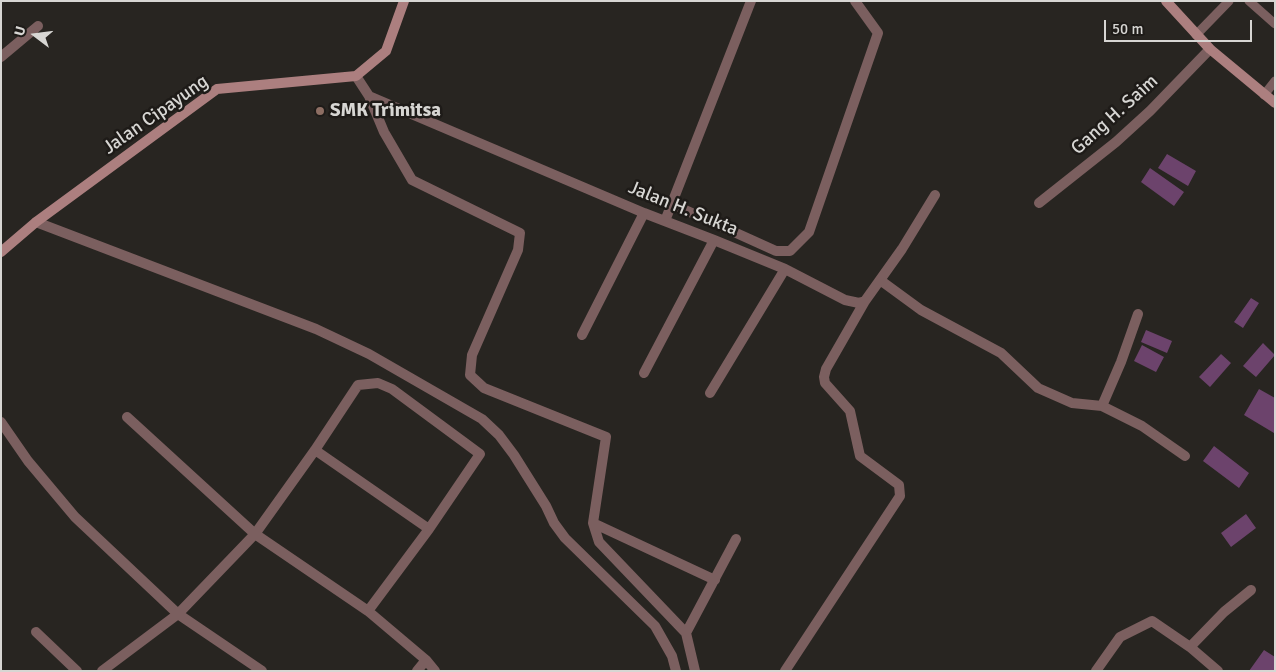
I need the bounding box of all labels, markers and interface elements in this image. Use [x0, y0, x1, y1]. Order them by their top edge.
north arrow [10, 10, 60, 60]
scale bar [1106, 10, 1254, 42]
text: 50 m [1112, 20, 1143, 38]
text: U [11, 24, 29, 38]
street label: Jalan Cipayung [99, 70, 213, 160]
street label: Gang H. Saim [1067, 70, 1163, 160]
place label: SMK Trimitsa [330, 100, 441, 122]
marker: SMK Trimitsa [314, 105, 326, 117]
street label: Jalan H. Sukta [625, 177, 741, 241]

